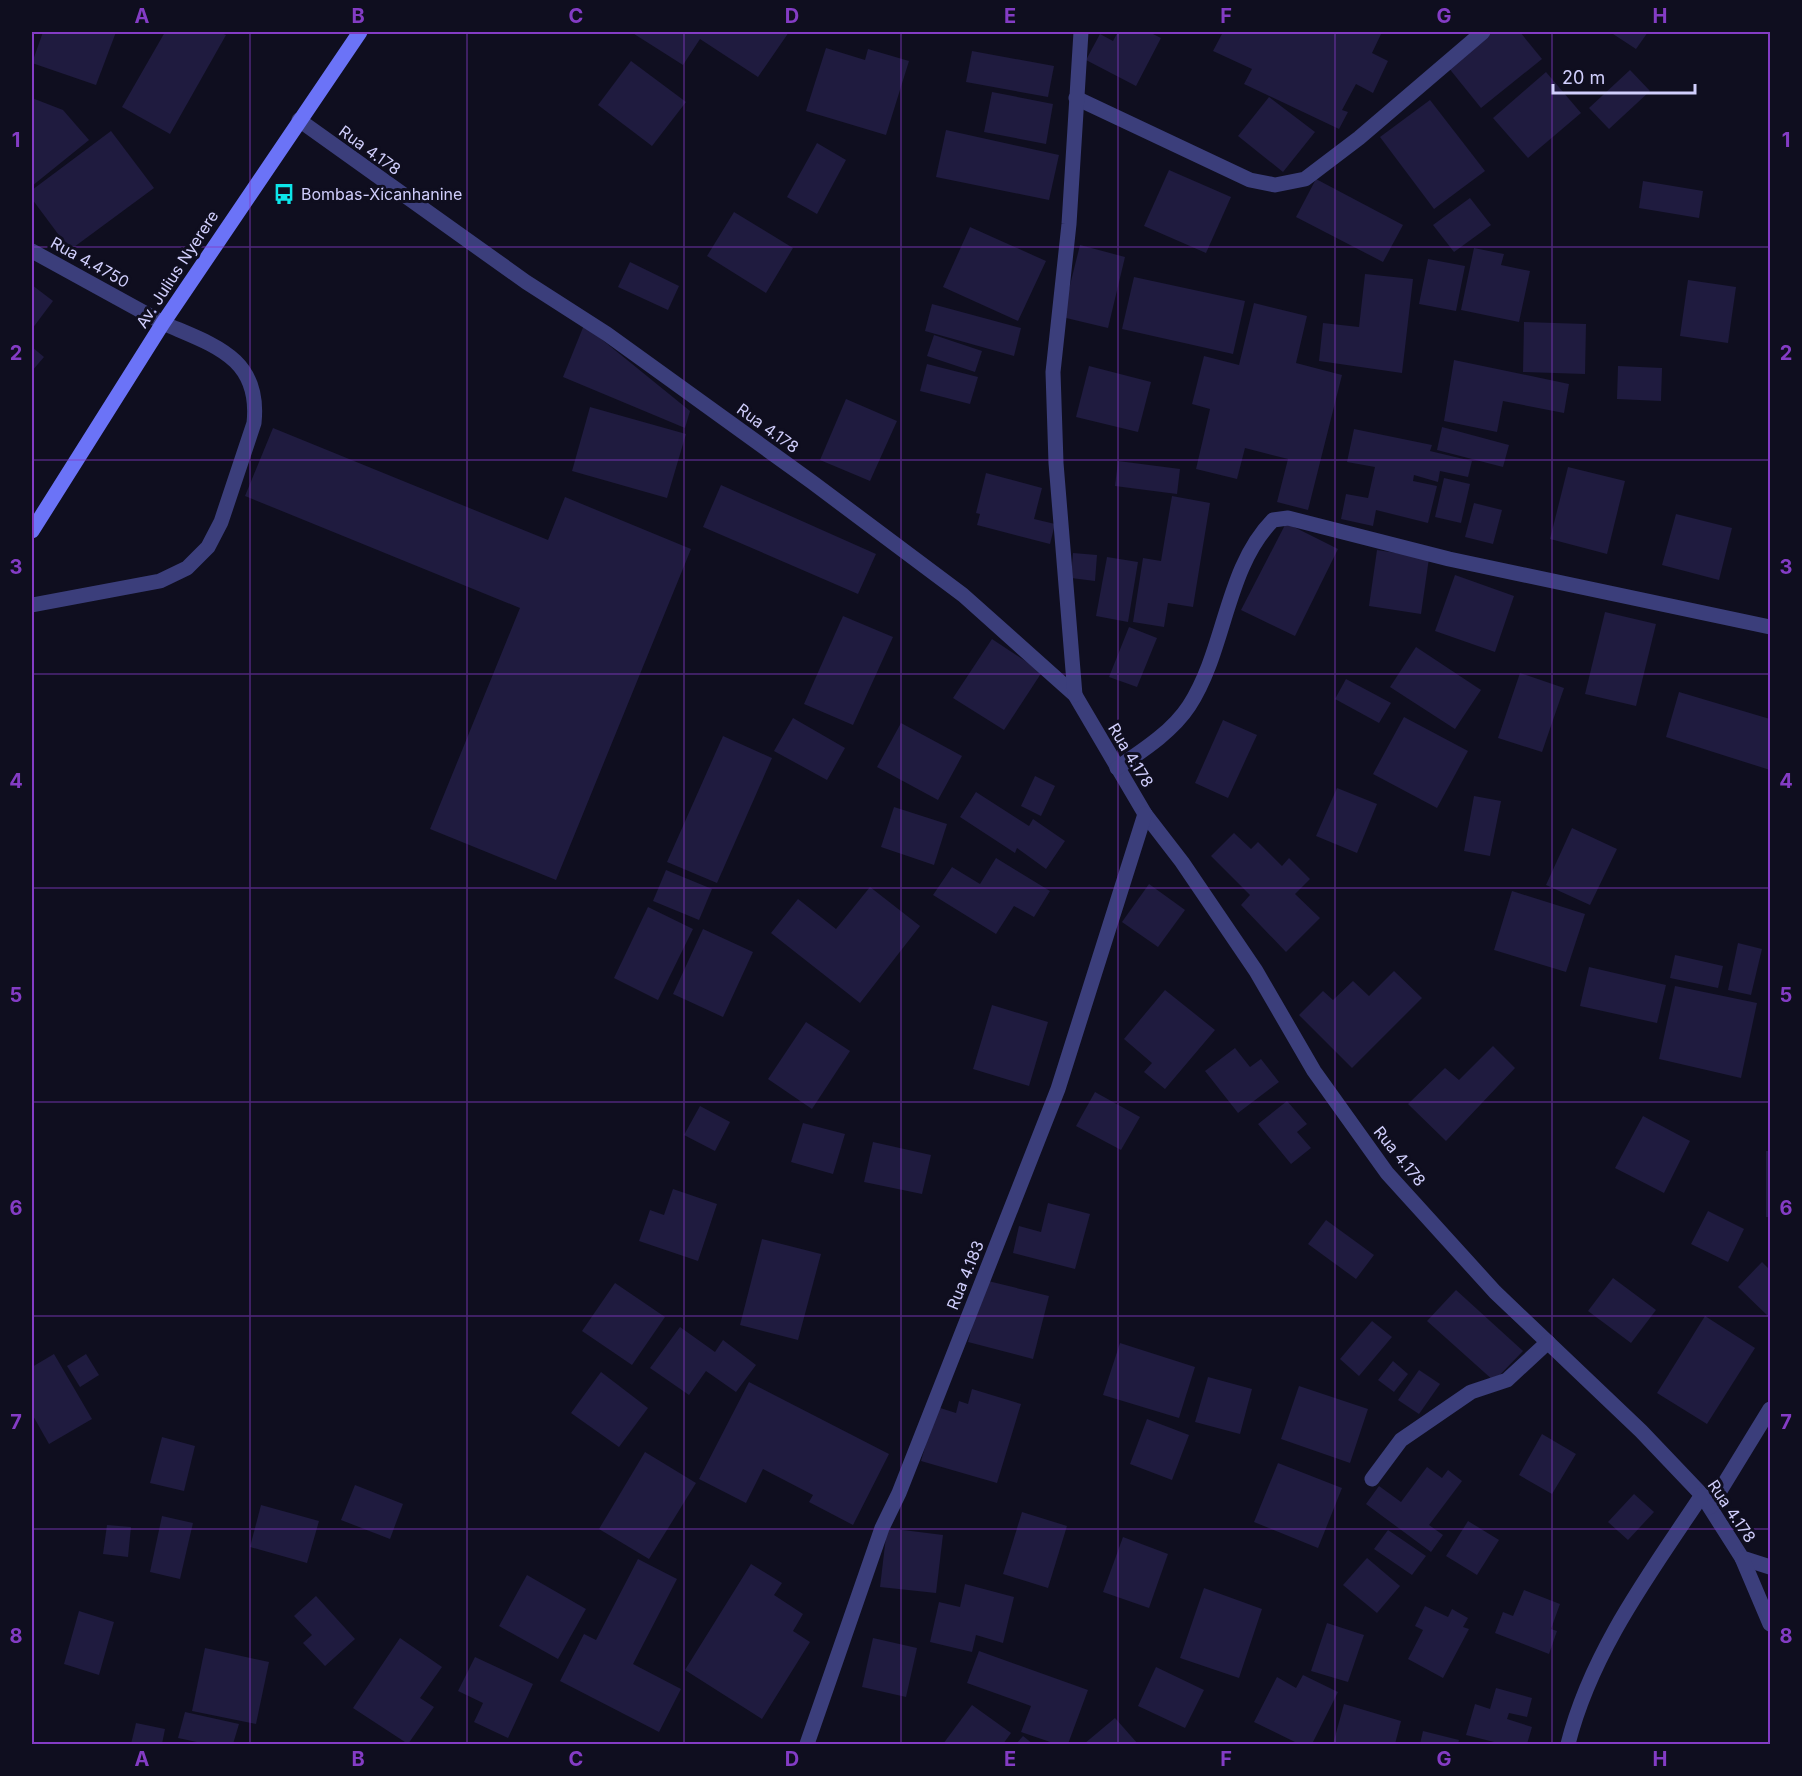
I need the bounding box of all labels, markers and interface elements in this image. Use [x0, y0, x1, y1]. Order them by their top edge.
text: A [135, 4, 150, 28]
text: B [351, 4, 365, 28]
text: C [569, 4, 583, 28]
text: D [785, 4, 799, 28]
text: E [1004, 4, 1016, 28]
text: F [1220, 4, 1232, 28]
text: G [1436, 4, 1452, 28]
text: H [1653, 4, 1667, 28]
scale bar [1553, 57, 1696, 95]
text: 20 m [1562, 67, 1605, 88]
street label: Rua 4.178 [335, 121, 405, 179]
text: 1 [12, 128, 20, 152]
text: 1 [1782, 128, 1790, 152]
bus stop icon: Bombas-Xicanhanine [272, 182, 296, 206]
place label: Bombas-Xicanhanine [301, 184, 462, 204]
street label: Av. Julius Nyerere [131, 206, 223, 332]
street label: Rua 4.4750 [47, 232, 133, 292]
text: 2 [10, 341, 22, 365]
text: 2 [1780, 341, 1792, 365]
street label: Rua 4.178 [733, 399, 803, 457]
text: 3 [10, 555, 22, 579]
text: 3 [1780, 555, 1792, 579]
street label: Rua 4.178 [1104, 719, 1158, 791]
text: 4 [9, 769, 23, 793]
text: 4 [1779, 769, 1793, 793]
text: 5 [10, 983, 22, 1007]
text: 5 [1780, 983, 1792, 1007]
street label: Rua 4.178 [1370, 1122, 1430, 1190]
text: 6 [10, 1196, 23, 1220]
text: 6 [1780, 1196, 1793, 1220]
street label: Rua 4.183 [942, 1238, 988, 1312]
text: 7 [10, 1410, 22, 1434]
text: 7 [1780, 1410, 1792, 1434]
street label: Rua 4.178 [1704, 1476, 1760, 1546]
text: 8 [9, 1624, 23, 1648]
text: 8 [1779, 1624, 1793, 1648]
text: A [135, 1747, 150, 1771]
text: B [351, 1747, 365, 1771]
text: C [569, 1747, 583, 1771]
text: D [785, 1747, 799, 1771]
text: E [1004, 1747, 1016, 1771]
text: F [1220, 1747, 1232, 1771]
text: G [1436, 1747, 1452, 1771]
text: H [1653, 1747, 1667, 1771]

